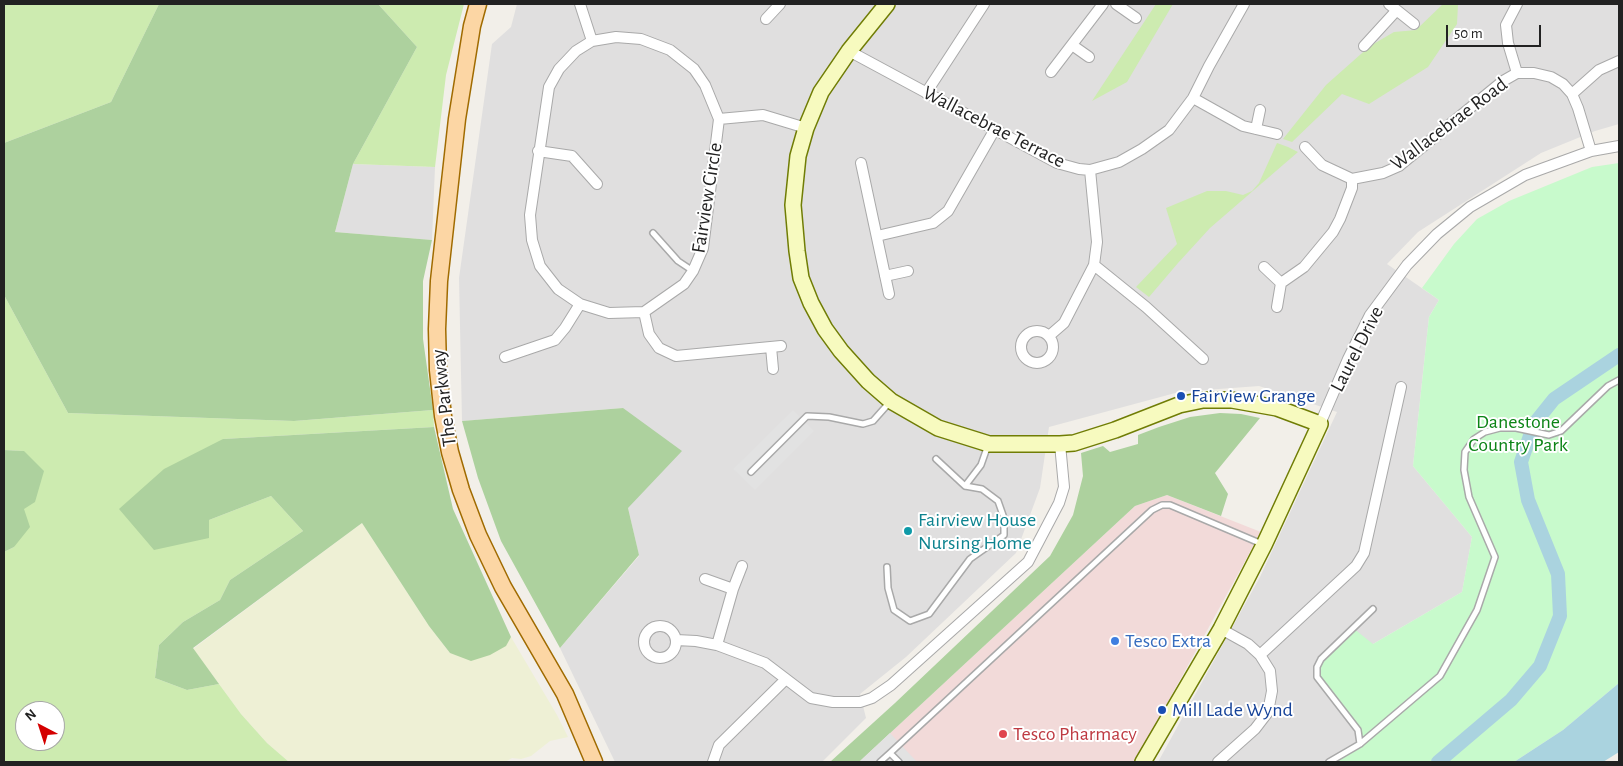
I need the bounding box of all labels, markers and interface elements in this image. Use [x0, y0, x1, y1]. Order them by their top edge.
scale bar [1448, 15, 1543, 47]
text: 50 m [1454, 26, 1483, 41]
street label: Wallacebrae Road [1386, 72, 1512, 176]
street label: Wallacebrae Terrace [919, 81, 1069, 173]
street label: Fairview Circle [686, 141, 728, 255]
street label: Laurel Drive [1325, 302, 1389, 396]
street label: The Parkway [426, 348, 462, 448]
place label: Fairview Grange [1191, 384, 1315, 408]
marker: Fairview Grange [1175, 390, 1187, 402]
park label: Danestone Country Park [1468, 410, 1568, 457]
place label: Fairview House Nursing Home [918, 508, 1036, 555]
marker: Fairview House Nursing Home [902, 525, 914, 537]
place label: Tesco Extra [1125, 629, 1211, 653]
marker: Tesco Extra [1109, 635, 1121, 647]
place label: Mill Lade Wynd [1172, 698, 1293, 722]
north arrow [15, 701, 65, 751]
marker: Mill Lade Wynd [1156, 704, 1168, 716]
text: N [23, 707, 39, 724]
place label: Tesco Pharmacy [1013, 722, 1137, 746]
marker: Tesco Pharmacy [997, 728, 1009, 740]

